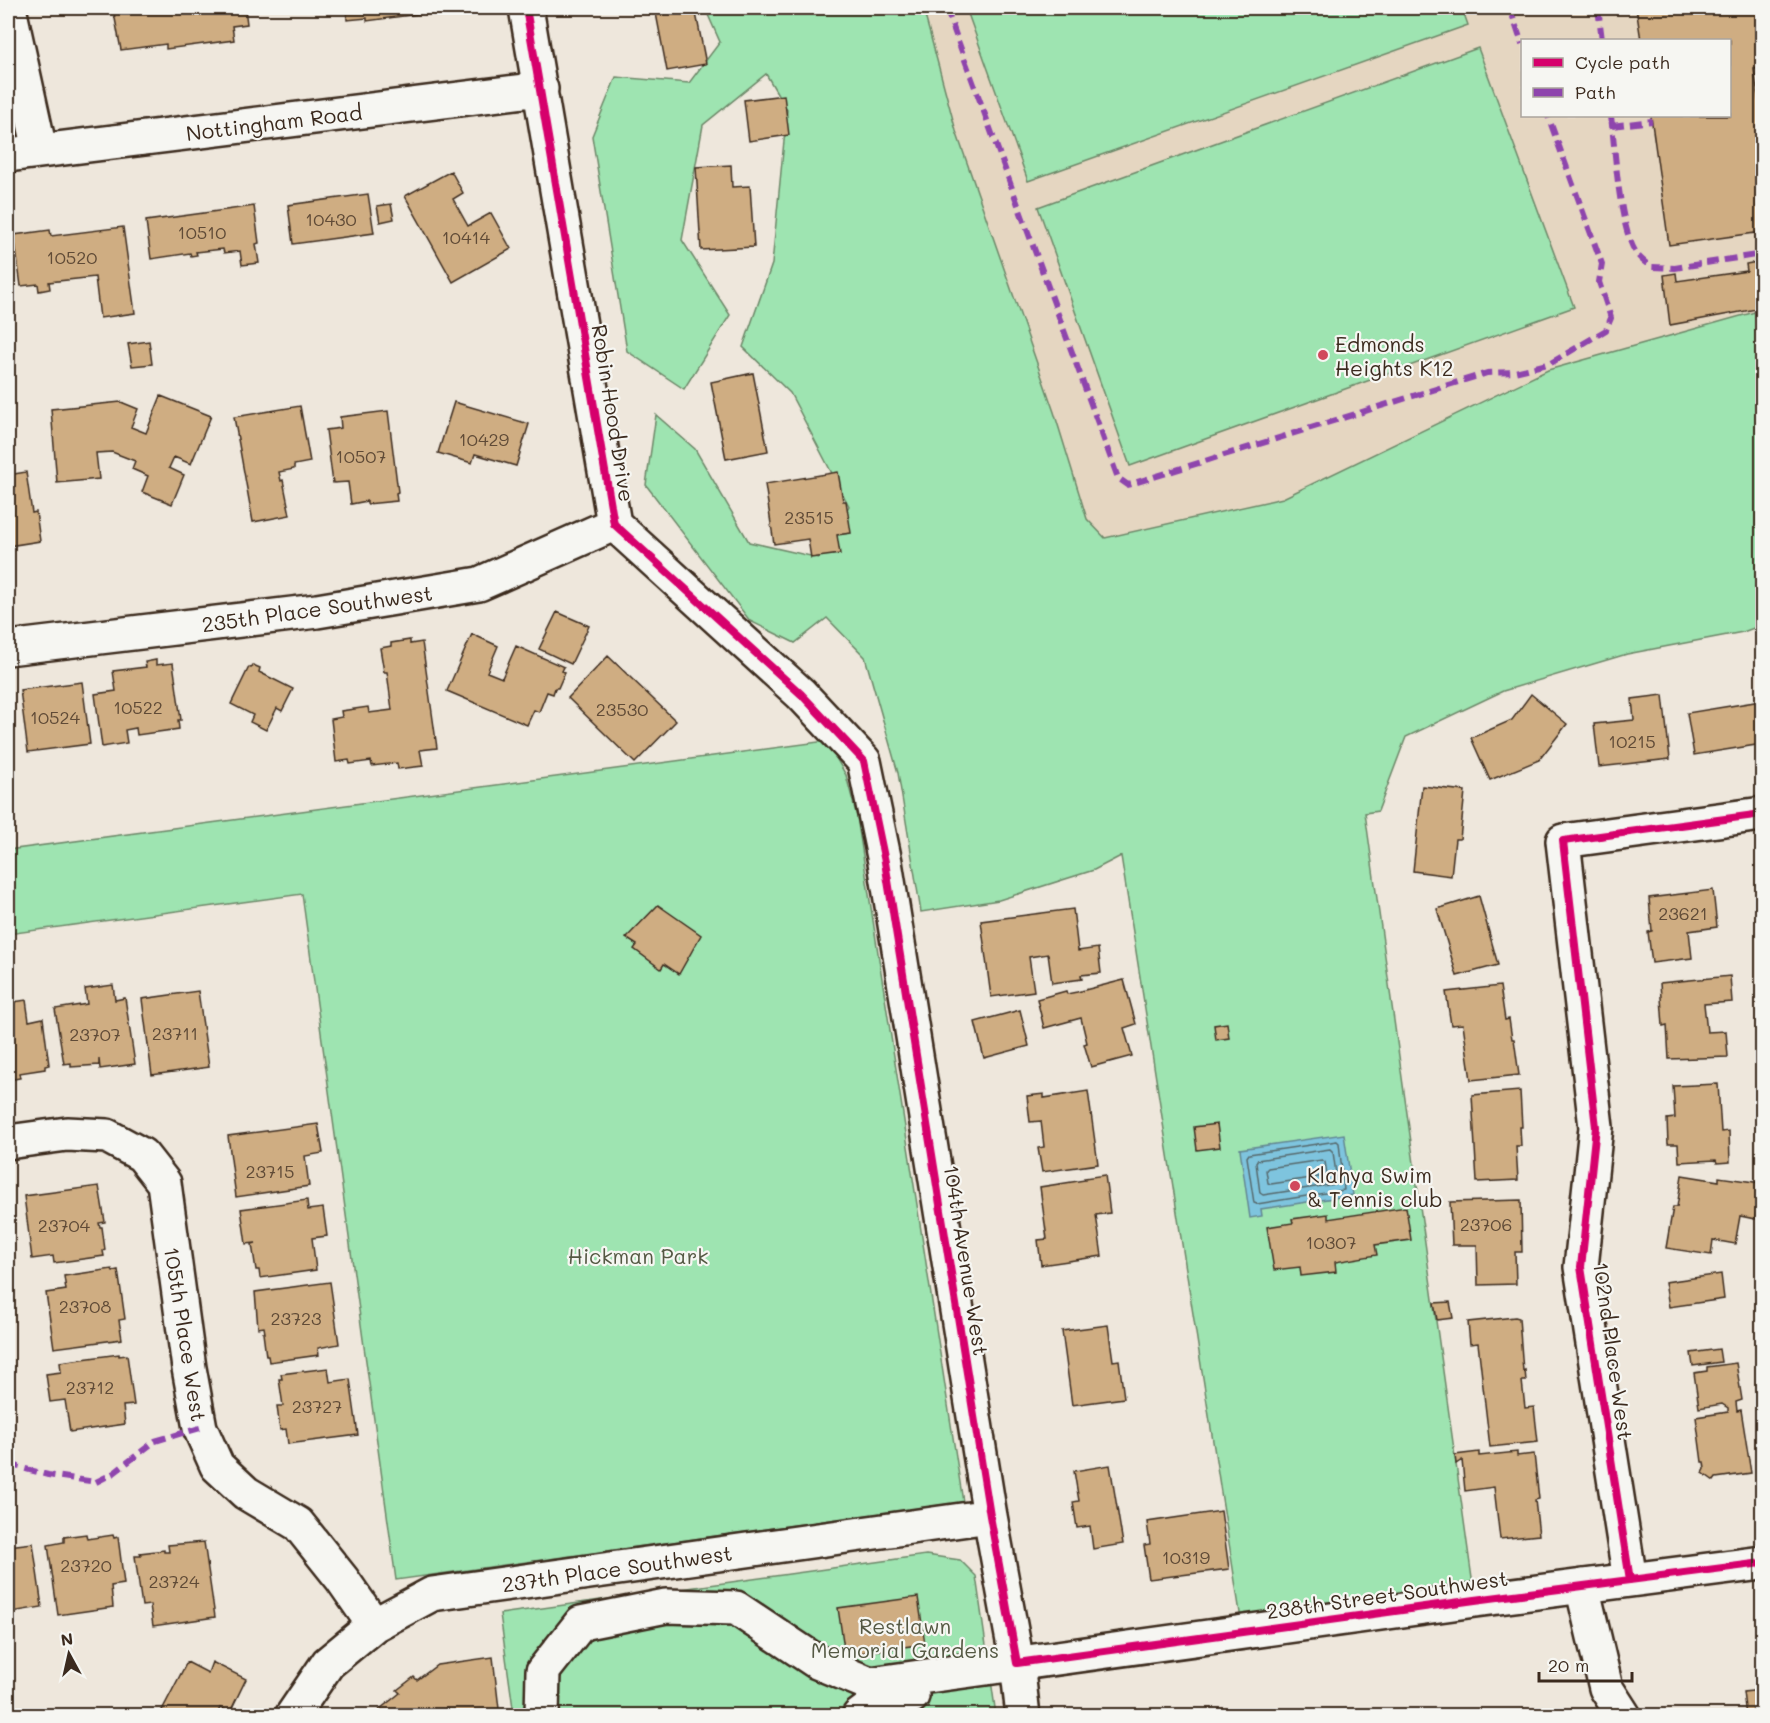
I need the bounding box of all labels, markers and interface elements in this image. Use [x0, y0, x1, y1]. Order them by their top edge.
legend [1521, 39, 1731, 117]
text: Cycle path [1575, 50, 1670, 74]
text: Path [1575, 80, 1615, 104]
street label: Nottingham Road [184, 98, 364, 146]
house number: 10430 [305, 207, 357, 231]
house number: 10510 [178, 220, 226, 244]
house number: 10414 [442, 225, 491, 249]
house number: 10520 [47, 245, 97, 269]
street label: Robin Hood Drive [587, 322, 641, 504]
place label: Edmonds Heights K12 [1335, 330, 1453, 381]
marker: Edmonds Heights K12 [1316, 348, 1330, 362]
house number: 10429 [459, 427, 510, 451]
house number: 10507 [336, 444, 386, 468]
house number: 23515 [784, 505, 834, 529]
street label: 235th Place Southwest [200, 578, 434, 638]
house number: 10522 [113, 695, 163, 719]
house number: 23530 [596, 697, 648, 721]
house number: 10524 [30, 705, 81, 729]
house number: 10215 [1608, 729, 1656, 753]
house number: 23621 [1658, 901, 1708, 925]
house number: 23711 [152, 1021, 198, 1045]
house number: 23707 [69, 1022, 121, 1046]
house number: 23715 [245, 1159, 295, 1183]
place label: Klahya Swim & Tennis club [1307, 1161, 1443, 1212]
street label: 104th Avenue West [939, 1163, 995, 1357]
marker: Klahya Swim & Tennis club [1288, 1179, 1302, 1193]
house number: 23706 [1460, 1212, 1512, 1236]
house number: 23704 [38, 1213, 91, 1237]
house number: 10307 [1306, 1230, 1356, 1254]
park label: Hickman Park [568, 1242, 708, 1269]
street label: 105th Place West [159, 1245, 213, 1423]
street label: 102nd Place West [1588, 1260, 1640, 1442]
house number: 23708 [59, 1294, 111, 1318]
house number: 23723 [270, 1306, 322, 1330]
house number: 23712 [66, 1375, 114, 1399]
house number: 23727 [292, 1394, 342, 1418]
street label: 237th Place Southwest [500, 1538, 734, 1598]
house number: 10319 [1162, 1545, 1211, 1569]
house number: 23720 [60, 1553, 112, 1577]
street label: 238th Street Southwest [1264, 1564, 1510, 1624]
house number: 23724 [148, 1569, 200, 1593]
park label: Restlawn Memorial Gardens [811, 1612, 999, 1663]
north arrow [39, 1624, 99, 1684]
text: N [59, 1627, 74, 1650]
scale bar [1539, 1645, 1632, 1683]
text: 20 m [1548, 1653, 1589, 1677]

